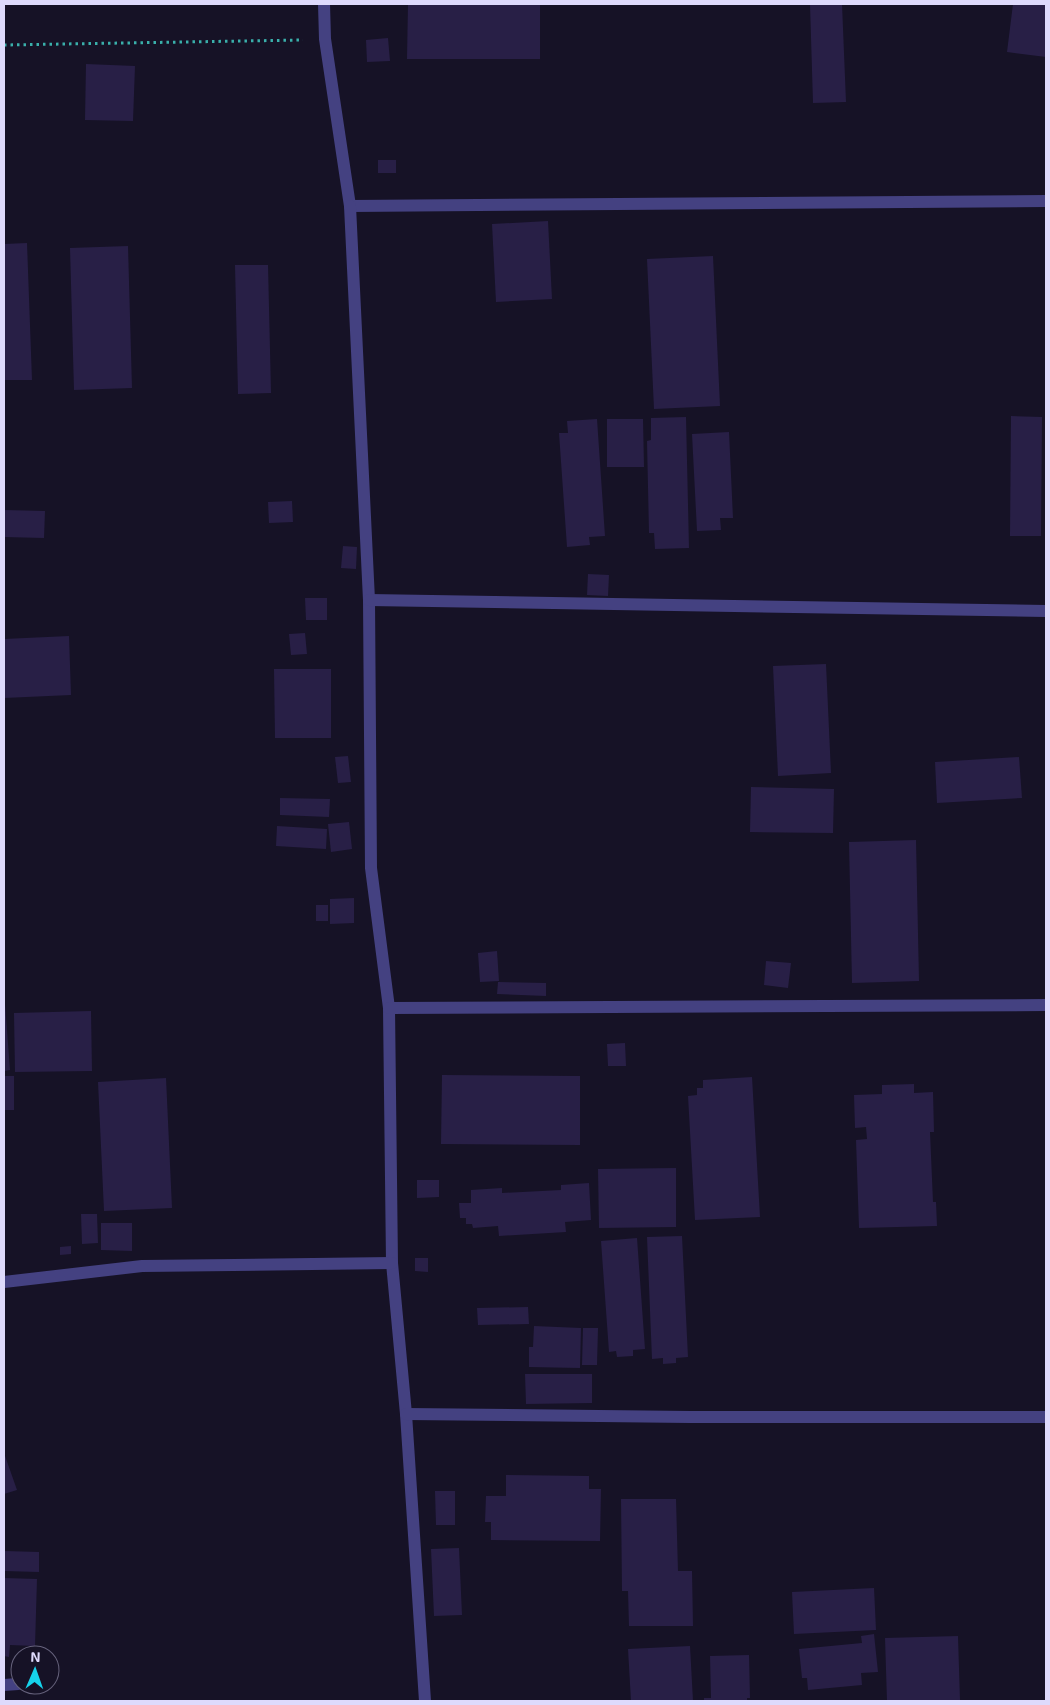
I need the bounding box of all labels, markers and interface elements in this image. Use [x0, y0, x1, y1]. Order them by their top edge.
north arrow [10, 1645, 60, 1695]
text: N [30, 1648, 41, 1665]

